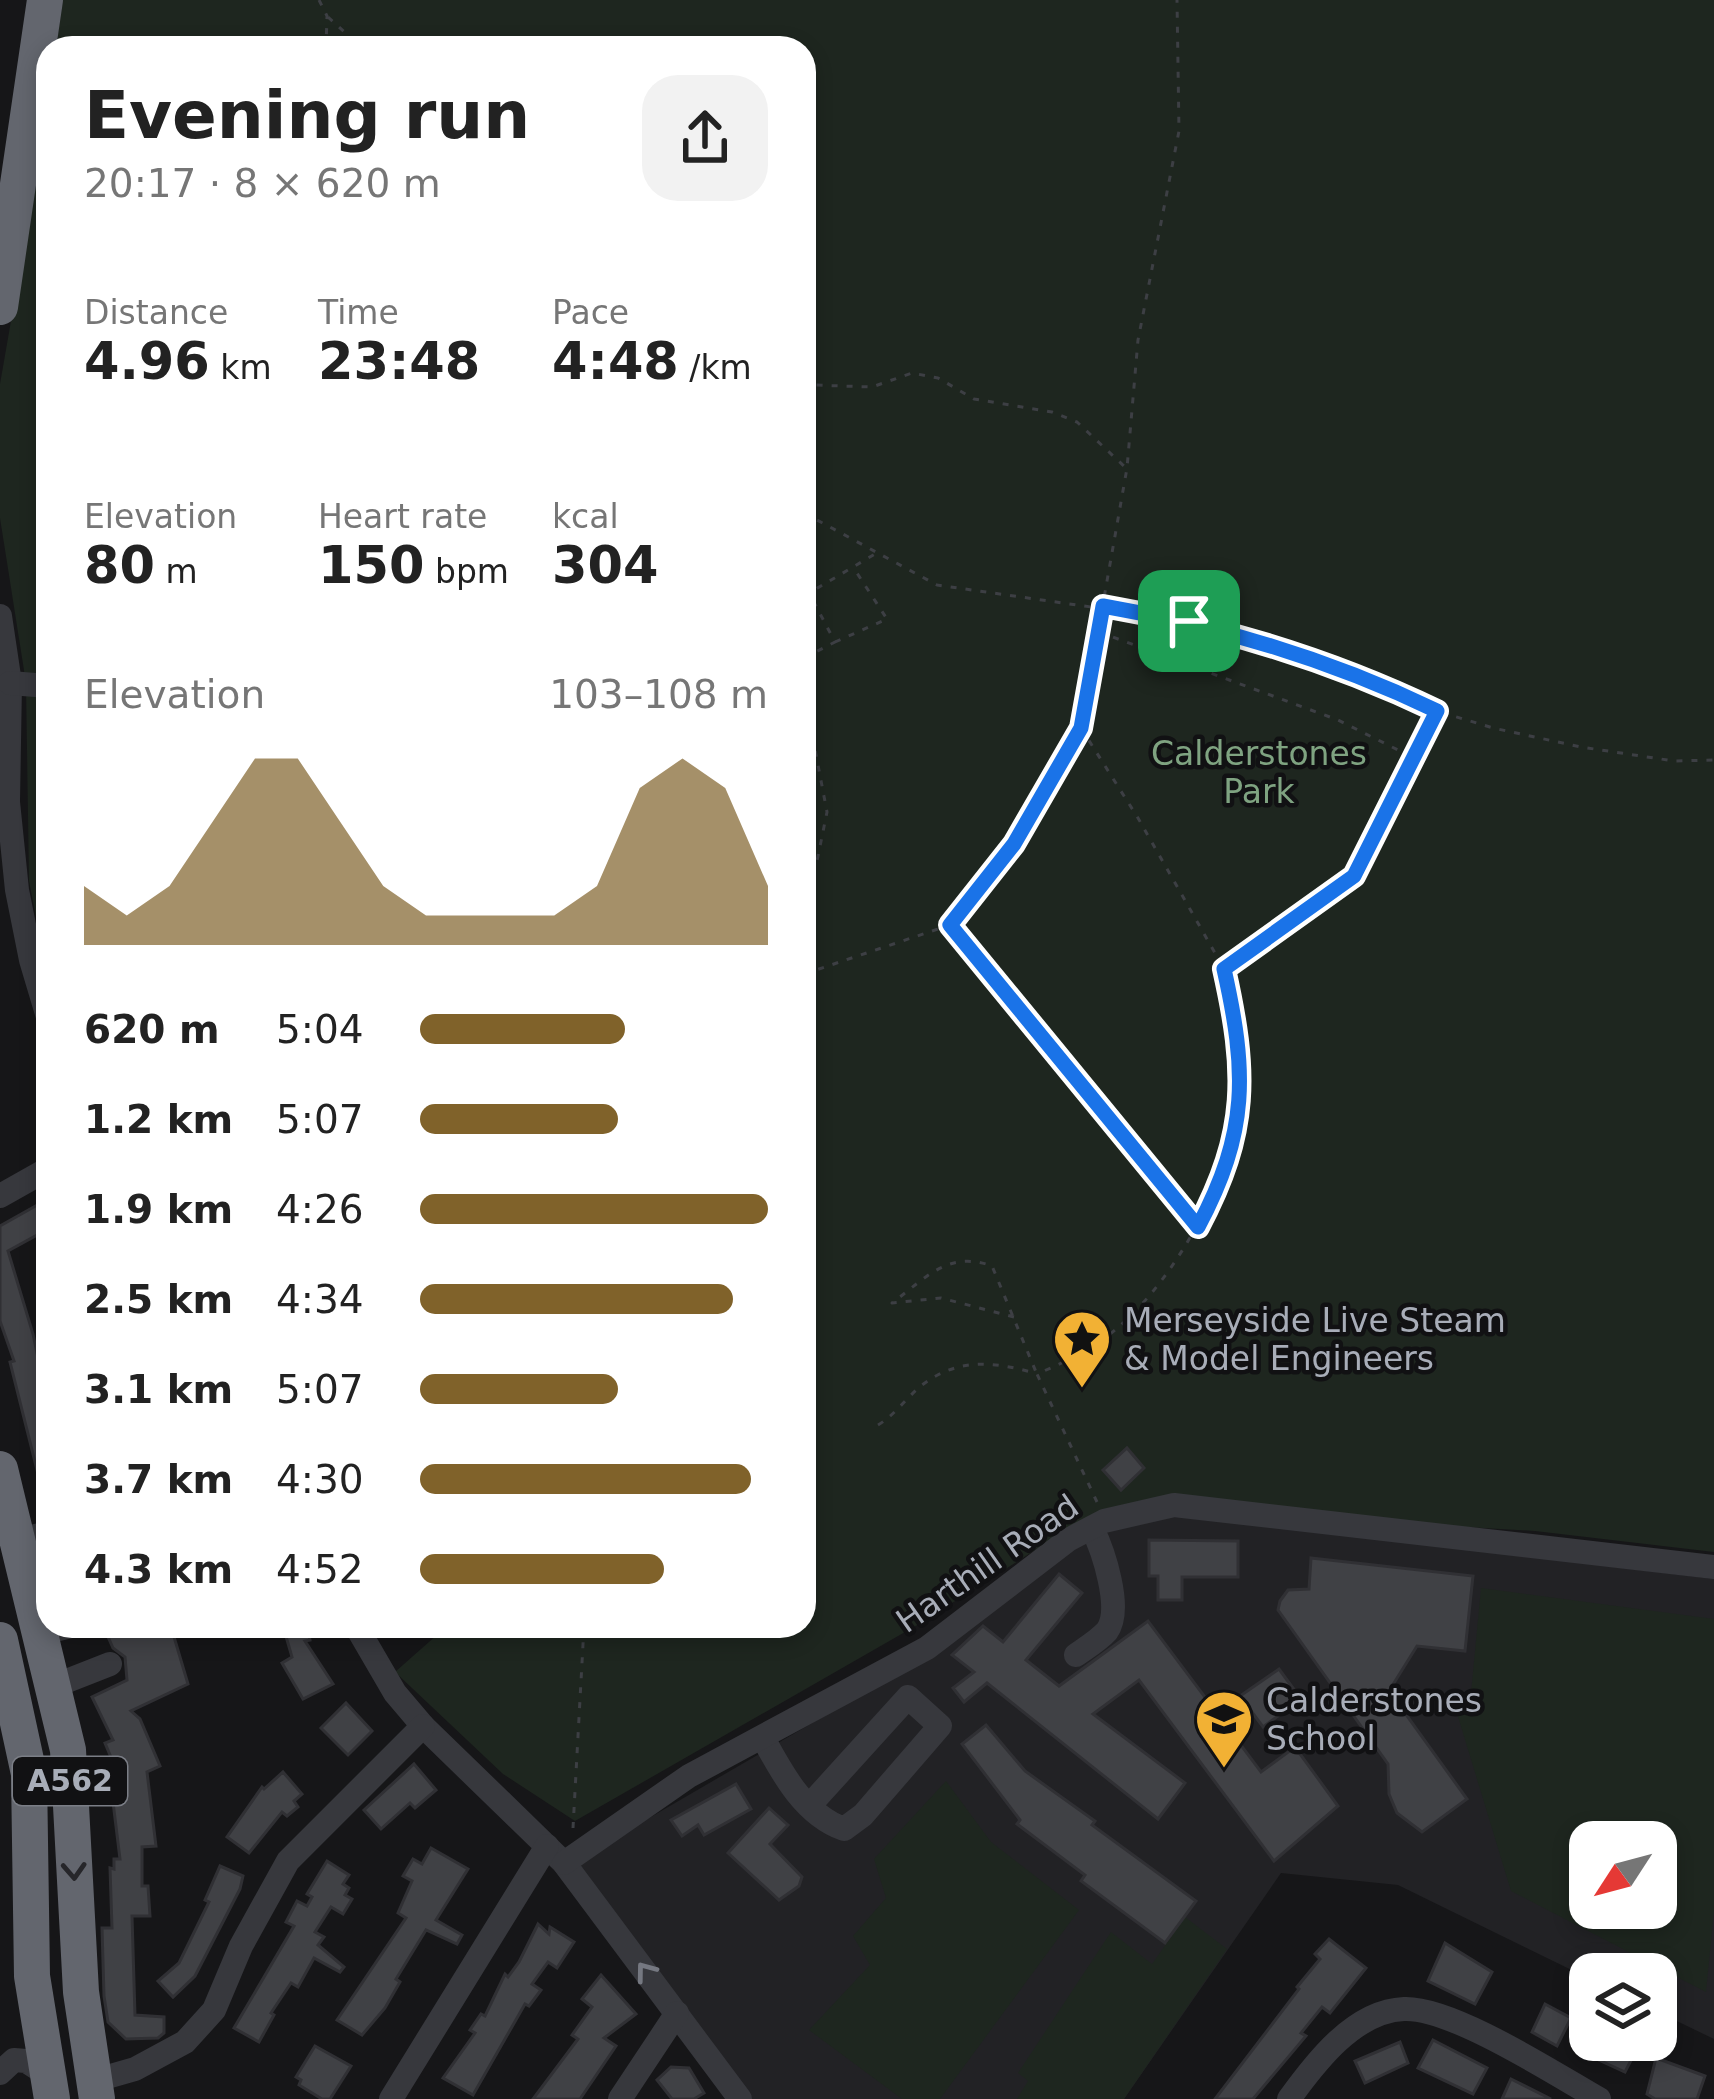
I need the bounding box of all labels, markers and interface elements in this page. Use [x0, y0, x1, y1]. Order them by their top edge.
button: share [642, 75, 768, 201]
text: Evening run [84, 77, 530, 154]
text: 20:17 · 8 × 620 m [84, 161, 441, 206]
text: Distance [84, 293, 228, 332]
text: Time [318, 293, 399, 332]
text: Pace [552, 293, 629, 332]
text: 4.96 [84, 332, 210, 391]
text: 23:48 [318, 332, 480, 391]
text: 4:48 [552, 332, 679, 391]
text: km [210, 348, 272, 387]
text: /km [679, 348, 752, 387]
text: Elevation [84, 497, 237, 536]
text: Heart rate [318, 497, 487, 536]
text: kcal [552, 497, 619, 536]
text: 80 [84, 536, 155, 595]
text: 150 [318, 536, 424, 595]
text: 304 [552, 536, 658, 595]
text: m [155, 552, 198, 591]
text: bpm [424, 552, 509, 591]
pin [1138, 570, 1240, 672]
icon: arrive [1156, 588, 1222, 654]
text: Elevation [84, 672, 265, 717]
text: 103–108 m [549, 672, 768, 717]
park label: Calderstones Park [1151, 734, 1367, 811]
text: 620 m [84, 1007, 220, 1052]
text: 5:04 [276, 1007, 364, 1052]
text: 1.2 km [84, 1097, 233, 1142]
text: 5:07 [276, 1097, 364, 1142]
text: 1.9 km [84, 1187, 233, 1232]
text: 4:26 [276, 1187, 364, 1232]
text: 2.5 km [84, 1277, 233, 1322]
text: 4:34 [276, 1277, 364, 1322]
place label: Merseyside Live Steam & Model Engineers [1124, 1301, 1506, 1378]
place icon: Merseyside Live Steam & Model Engineers [1051, 1308, 1113, 1390]
text: 3.1 km [84, 1367, 233, 1412]
text: 5:07 [276, 1367, 364, 1412]
text: 3.7 km [84, 1457, 233, 1502]
text: 4:30 [276, 1457, 364, 1502]
street label: Harthill Road [889, 1486, 1086, 1641]
text: 4.3 km [84, 1547, 233, 1592]
text: 4:52 [276, 1547, 364, 1592]
place label: Calderstones School [1266, 1681, 1482, 1758]
school or university icon: Calderstones School [1193, 1688, 1255, 1770]
road number: A562 [13, 1757, 127, 1805]
north arrow [1569, 1821, 1677, 1929]
map controls [1569, 1821, 1677, 2061]
one-way arrow [60, 1862, 86, 1881]
button: layers [1569, 1953, 1677, 2061]
one-way arrow [638, 1963, 660, 1984]

